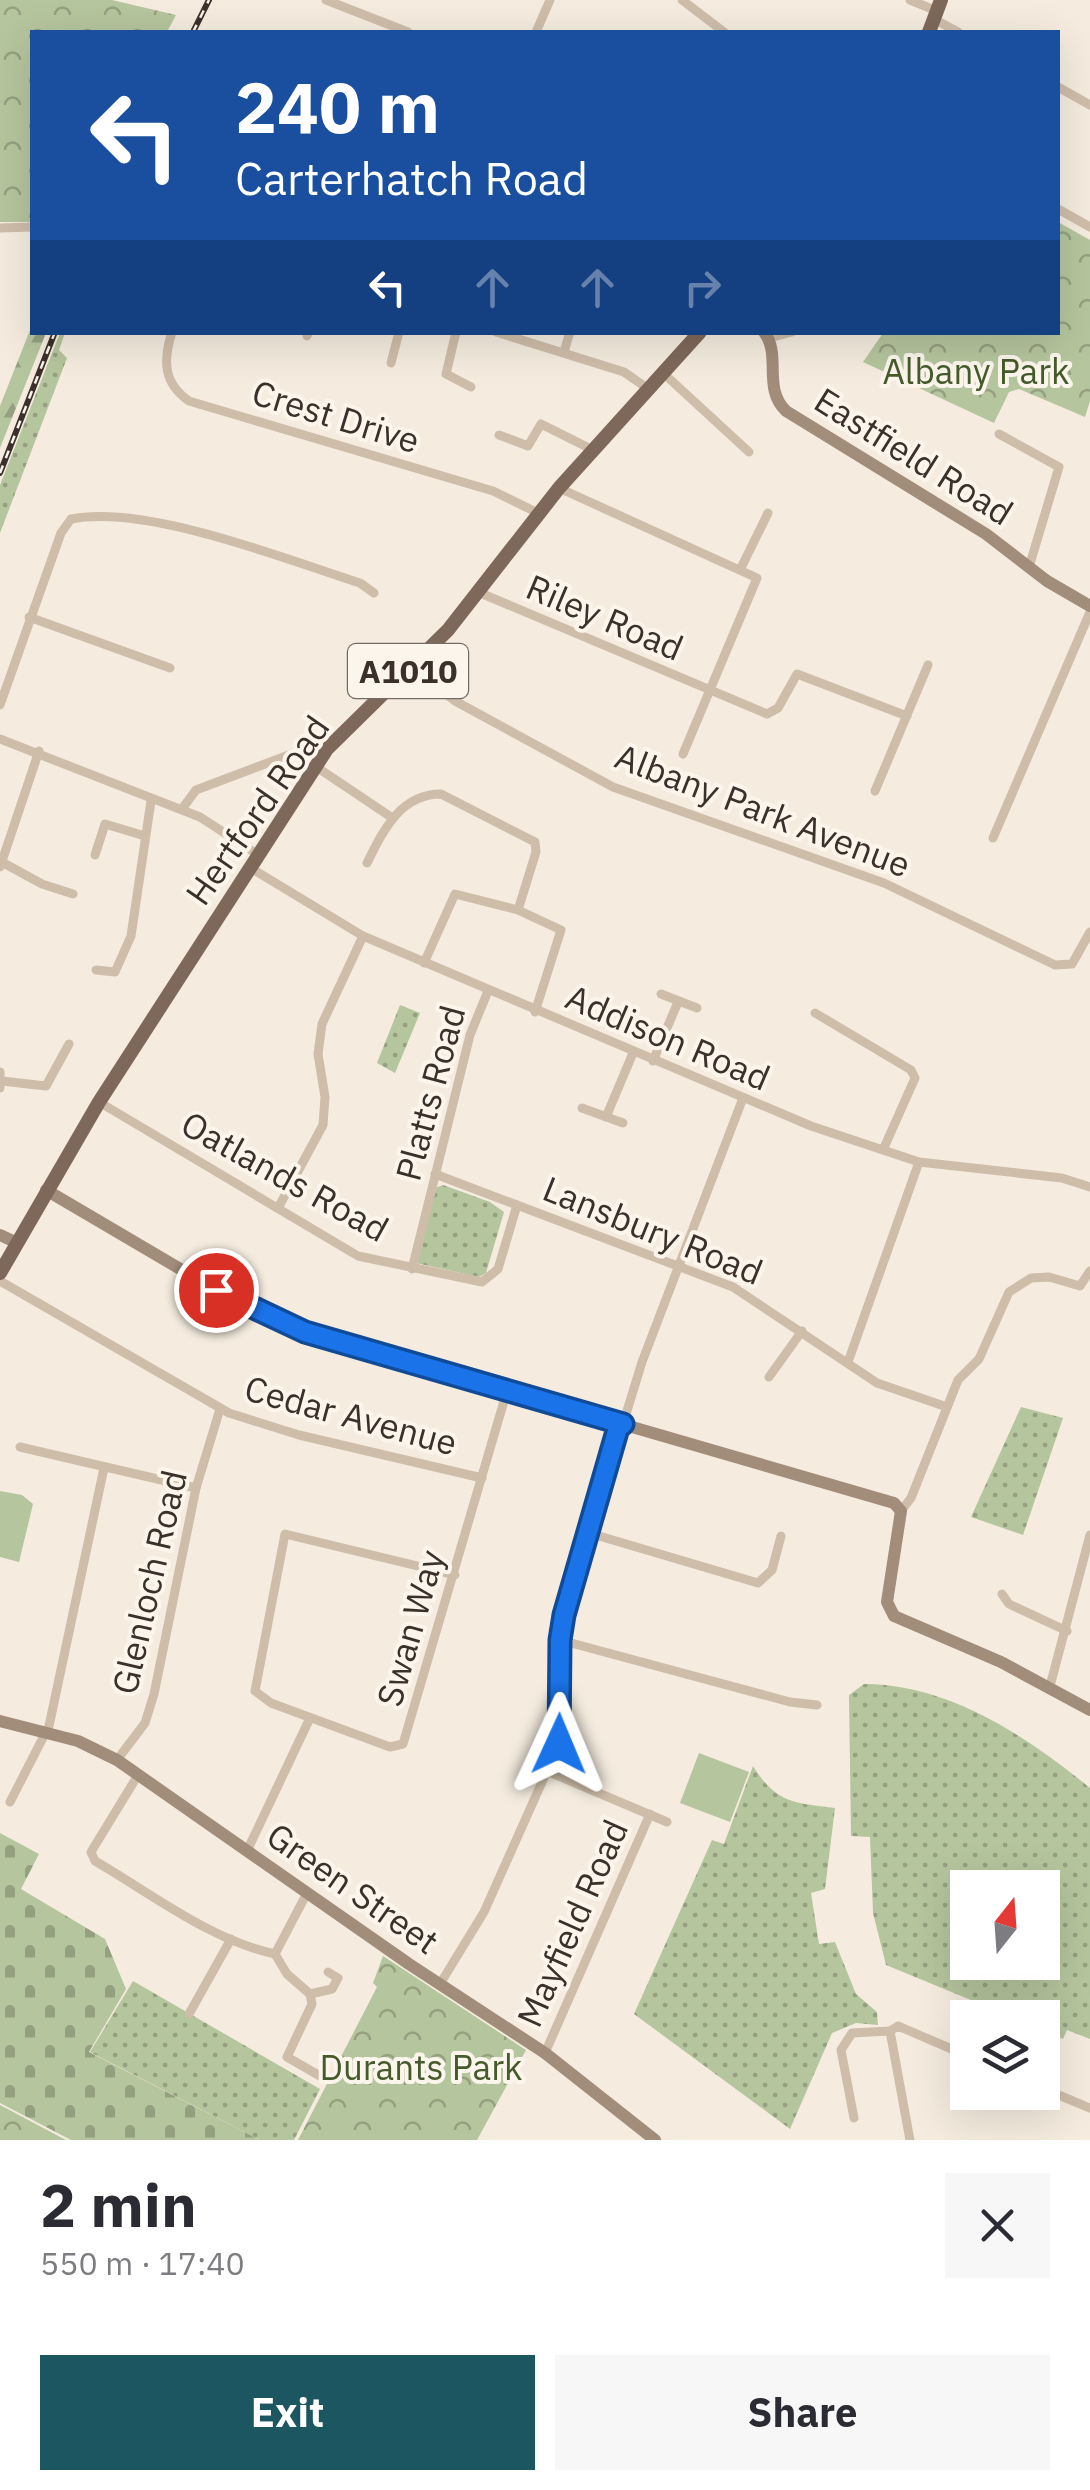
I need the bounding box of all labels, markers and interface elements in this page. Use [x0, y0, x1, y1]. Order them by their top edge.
text: 240 m [235, 61, 440, 152]
icon: left [70, 70, 200, 200]
text: Carterhatch Road [235, 149, 588, 207]
icon: left [360, 260, 415, 315]
icon: ahead [465, 260, 520, 315]
icon: ahead [570, 260, 625, 315]
icon: right [675, 260, 730, 315]
park label: Albany Park [882, 348, 1070, 394]
street label: Crest Drive [247, 369, 425, 463]
street label: Eastfield Road [806, 377, 1022, 535]
street label: Riley Road [520, 563, 690, 671]
road number: A1010 [348, 644, 468, 698]
street label: Hertford Road [175, 706, 339, 914]
street label: Albany Park Avenue [609, 733, 917, 887]
street label: Addison Road [559, 973, 777, 1101]
street label: Platts Road [385, 1000, 475, 1186]
street label: Oatlands Road [173, 1100, 397, 1252]
street label: Lansbury Road [537, 1165, 769, 1295]
pin [174, 1248, 259, 1333]
icon: arrive [189, 1263, 244, 1318]
street label: Cedar Avenue [240, 1365, 462, 1465]
street label: Glenloch Road [101, 1466, 197, 1698]
street label: Swan Way [366, 1544, 454, 1712]
position arrow [507, 1692, 611, 1796]
street label: Green Street [258, 1812, 448, 1964]
street label: Mayfield Road [506, 1812, 638, 2034]
north arrow [950, 1870, 1060, 1980]
map controls [950, 1870, 1060, 2110]
button: layers [950, 2000, 1060, 2110]
park label: Durants Park [319, 2044, 523, 2090]
text: 2 min [40, 2165, 197, 2244]
button: close [945, 2173, 1050, 2278]
text: 550 m · 17:40 [40, 2242, 245, 2284]
button: Exit [40, 2355, 535, 2470]
button: Share [555, 2355, 1050, 2470]

